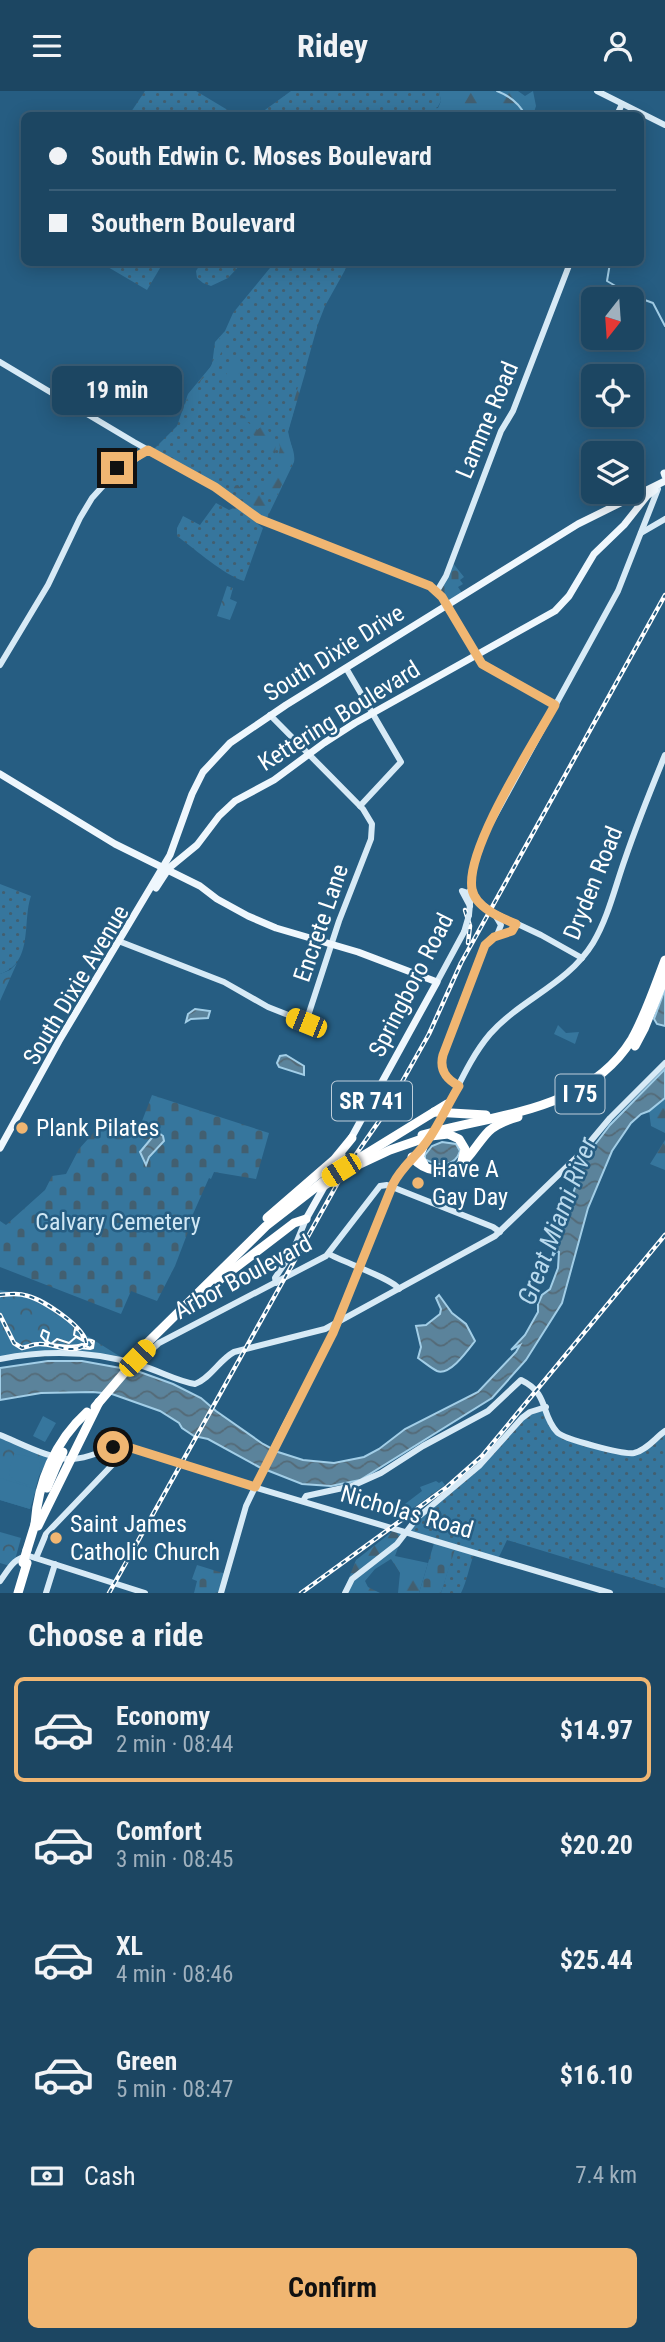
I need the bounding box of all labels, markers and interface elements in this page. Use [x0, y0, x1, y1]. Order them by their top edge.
icon: menu [28, 27, 66, 65]
text: Ridey [297, 27, 368, 65]
icon: person [599, 27, 637, 65]
text: South Edwin C. Moses Boulevard [91, 141, 432, 171]
text: Southern Boulevard [91, 208, 295, 238]
north arrow [581, 287, 644, 350]
map controls [581, 287, 644, 504]
street label: Lamme Road [450, 357, 524, 483]
button: locate [581, 364, 644, 427]
callout: 19 min [52, 367, 182, 415]
text: 19 min [86, 377, 148, 404]
button: layers [581, 441, 644, 504]
route end [101, 452, 133, 484]
street label: South Dixie Drive [259, 599, 409, 707]
street label: Kettering Boulevard [253, 655, 425, 777]
street label: Dryden Road [558, 822, 628, 944]
street label: Encrete Lane [288, 860, 354, 986]
street label: South Dixie Avenue [17, 900, 135, 1070]
street label: Springboro Road [363, 909, 459, 1061]
car [283, 1005, 330, 1041]
road number: I 75 [556, 1075, 604, 1113]
road number: SR 741 [332, 1081, 412, 1121]
place label: Plank Pilates [36, 1114, 159, 1142]
marker: Plank Pilates [14, 1120, 30, 1136]
water label: Great Miami River [511, 1132, 603, 1309]
car [318, 1150, 365, 1190]
place label: Have A Gay Day [432, 1155, 508, 1211]
marker: Have A Gay Day [410, 1175, 426, 1191]
park label: Calvary Cemetery [35, 1208, 201, 1236]
street label: Arbor Boulevard [169, 1229, 317, 1325]
car [115, 1336, 160, 1380]
route start [97, 1431, 129, 1463]
street label: Nicholas Road [337, 1480, 477, 1544]
place label: Saint James Catholic Church [70, 1510, 220, 1566]
marker: Saint James Catholic Church [48, 1530, 64, 1546]
text: Choose a ride [28, 1616, 203, 1654]
icon: car [32, 1698, 95, 1761]
text: Economy [116, 1701, 210, 1731]
text: $14.97 [560, 1715, 633, 1745]
text: 2 min · 08:44 [116, 1731, 233, 1758]
icon: car [32, 1813, 95, 1876]
text: Comfort [116, 1816, 202, 1846]
text: $20.20 [560, 1830, 633, 1860]
text: 3 min · 08:45 [116, 1846, 233, 1873]
icon: car [32, 1928, 95, 1991]
text: XL [116, 1931, 143, 1961]
text: $25.44 [560, 1945, 633, 1975]
text: 4 min · 08:46 [116, 1961, 233, 1988]
icon: car [32, 2043, 95, 2106]
text: Green [116, 2046, 177, 2076]
text: $16.10 [560, 2060, 633, 2090]
text: 5 min · 08:47 [116, 2076, 233, 2103]
icon: cash [28, 2157, 66, 2195]
text: Cash [84, 2161, 136, 2191]
text: 7.4 km [575, 2162, 637, 2189]
button: Confirm [28, 2248, 637, 2328]

